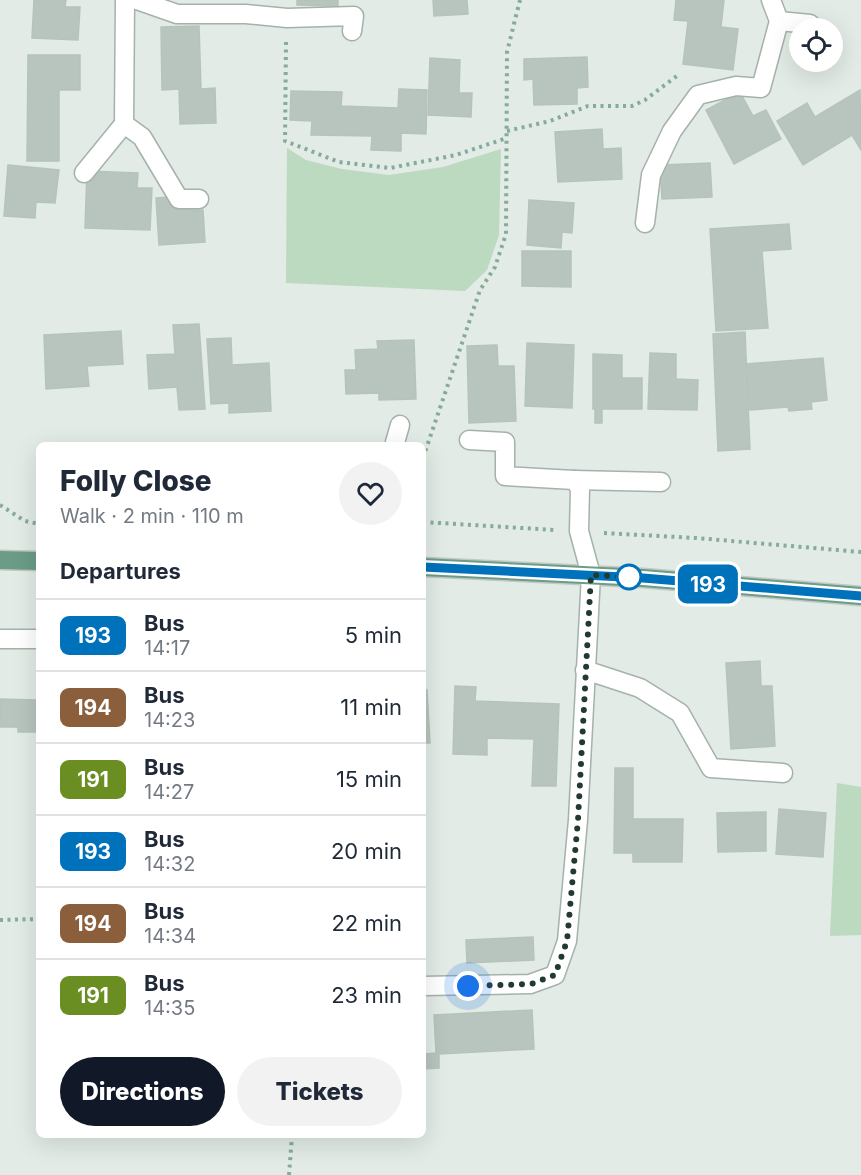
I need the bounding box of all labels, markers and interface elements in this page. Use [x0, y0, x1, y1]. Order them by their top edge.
map controls [789, 18, 843, 72]
button: locate [789, 18, 843, 72]
button: heart [339, 462, 402, 525]
text: Folly Close [60, 464, 212, 498]
text: Walk · 2 min · 110 m [60, 504, 244, 528]
text: Departures [60, 558, 181, 584]
unlabelled marker [616, 564, 642, 590]
line badge: 193 [674, 564, 742, 604]
text: 193 [690, 572, 726, 597]
text: Bus [144, 610, 185, 636]
text: 5 min [345, 622, 402, 648]
text: 193 [75, 623, 111, 648]
text: 14:17 [144, 636, 190, 660]
text: Bus [144, 682, 185, 708]
text: 11 min [340, 694, 402, 720]
text: 194 [75, 695, 111, 720]
text: 14:23 [144, 708, 195, 732]
text: Bus [144, 754, 185, 780]
text: 15 min [336, 766, 402, 792]
text: 191 [77, 767, 109, 792]
text: 14:27 [144, 780, 194, 804]
text: Bus [144, 826, 185, 852]
text: 20 min [331, 838, 402, 864]
text: 193 [75, 839, 111, 864]
text: 14:32 [144, 852, 195, 876]
text: Bus [144, 898, 185, 924]
text: 22 min [331, 910, 402, 936]
text: 194 [75, 911, 111, 936]
text: 14:34 [144, 924, 196, 948]
text: Bus [144, 970, 185, 996]
your location [453, 971, 483, 1001]
text: 23 min [331, 982, 402, 1008]
text: 191 [77, 983, 109, 1008]
text: 14:35 [144, 996, 195, 1020]
button: Directions [60, 1057, 225, 1126]
button: Tickets [237, 1057, 402, 1126]

